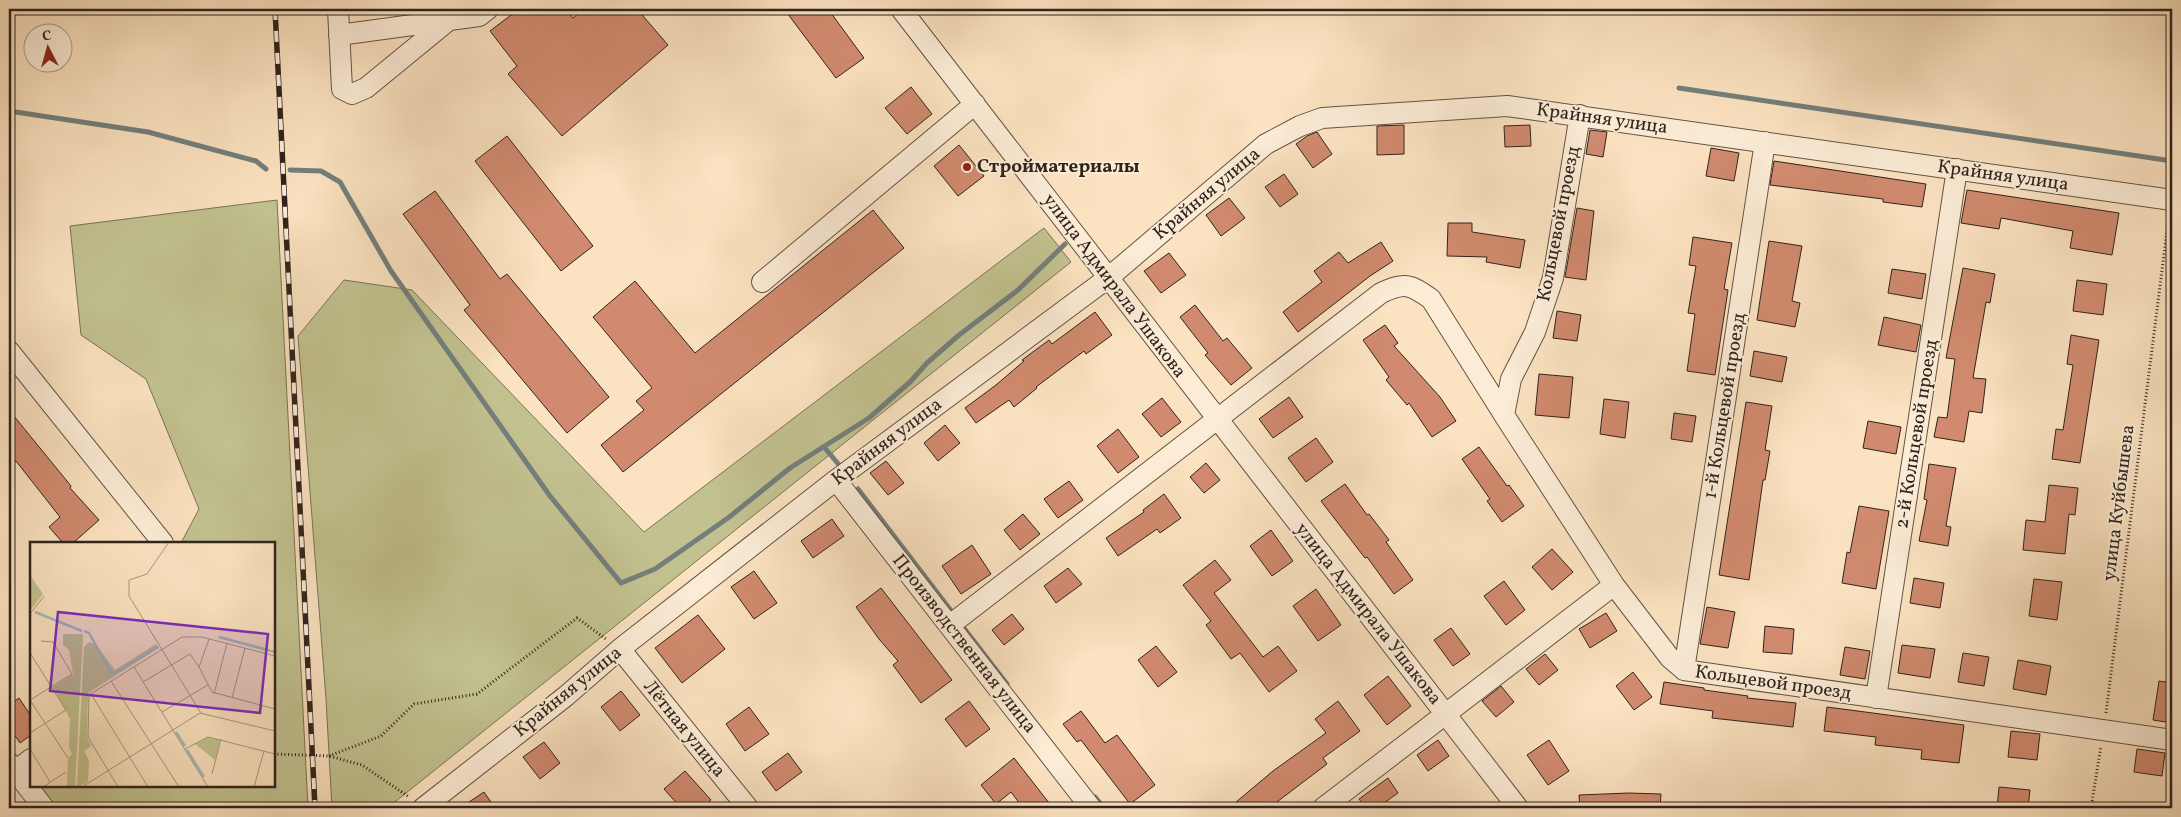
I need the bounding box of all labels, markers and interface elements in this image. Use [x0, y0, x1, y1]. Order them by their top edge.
north arrow [22, 22, 72, 72]
text: С [41, 27, 52, 46]
street label: Крайняя улица [1535, 97, 1669, 141]
street label: Крайняя улица [1148, 142, 1266, 246]
street label: Кольцевой проезд [1531, 144, 1587, 304]
place label: Стройматериалы [977, 154, 1140, 180]
street label: Крайняя улица [1936, 154, 2070, 198]
marker: Стройматериалы [961, 161, 973, 173]
street label: улица Адмирала Ушакова [1036, 188, 1192, 384]
street label: 1-й Кольцевой проезд [1697, 311, 1753, 501]
street label: 2-й Кольцевой проезд [1889, 337, 1945, 531]
street label: Крайняя улица [826, 392, 948, 492]
street label: улица Куйбышева [2097, 423, 2141, 583]
street label: улица Адмирала Ушакова [1289, 517, 1447, 711]
inset map [30, 542, 275, 787]
street label: Производственная улица [886, 549, 1042, 739]
street label: Крайняя улица [508, 640, 628, 744]
street label: Кольцевой проезд [1693, 659, 1853, 707]
street label: Лётная улица [637, 675, 731, 783]

